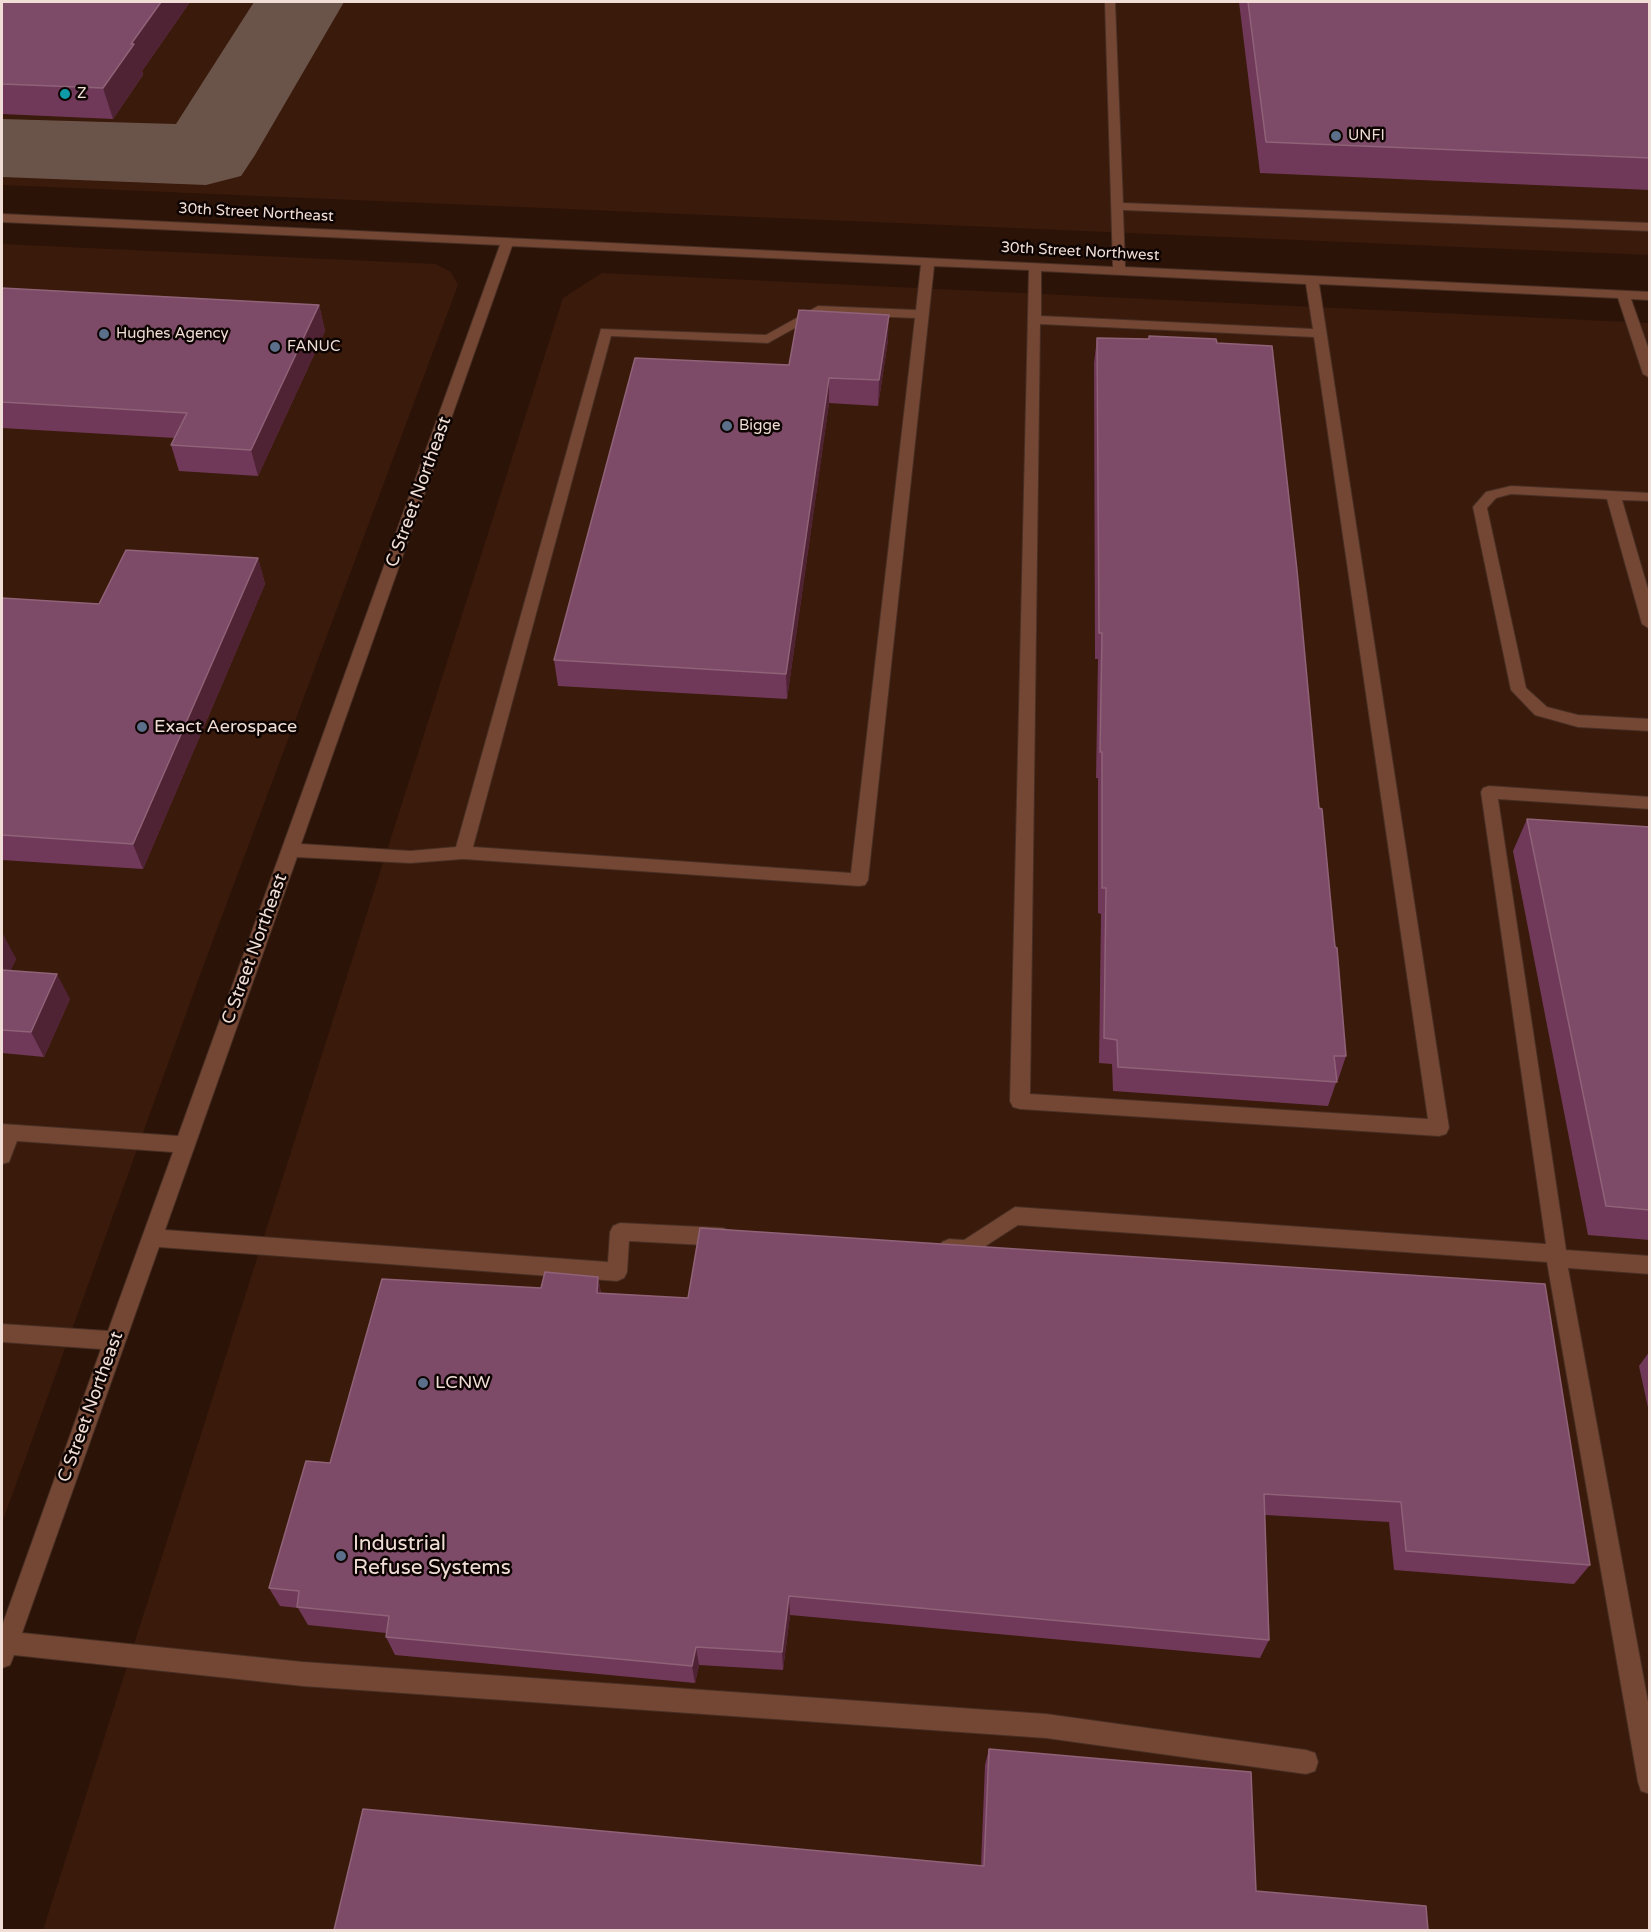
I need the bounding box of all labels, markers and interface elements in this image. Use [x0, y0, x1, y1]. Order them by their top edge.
place label: Z [77, 85, 87, 103]
marker: Z [58, 87, 72, 101]
place label: UNFI [1348, 127, 1385, 145]
marker: UNFI [1329, 129, 1343, 143]
street label: 30th Street Northeast [178, 200, 334, 226]
street label: 30th Street Northwest [1000, 239, 1160, 265]
place label: Hughes Agency [116, 325, 229, 343]
marker: Hughes Agency [97, 327, 111, 341]
place label: FANUC [287, 338, 340, 356]
marker: FANUC [268, 340, 282, 354]
street label: C Street Northeast [382, 414, 456, 570]
place label: Bigge [739, 417, 780, 435]
marker: Bigge [720, 419, 734, 433]
place label: Exact Aerospace [154, 716, 297, 738]
marker: Exact Aerospace [135, 720, 149, 734]
street label: C Street Northeast [218, 871, 292, 1027]
street label: C Street Northeast [54, 1329, 128, 1485]
place label: LCNW [435, 1372, 491, 1394]
marker: LCNW [416, 1376, 430, 1390]
place label: Industrial Refuse Systems [353, 1531, 511, 1581]
marker: Industrial Refuse Systems [334, 1549, 348, 1563]

